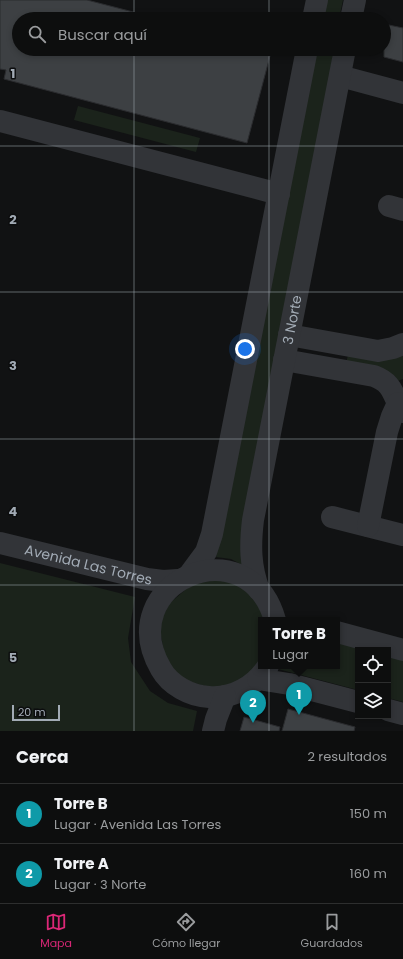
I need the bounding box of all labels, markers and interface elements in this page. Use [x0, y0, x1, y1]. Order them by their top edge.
search box [12, 12, 391, 56]
icon: search [26, 23, 48, 45]
text: Buscar aquí [58, 24, 147, 45]
text: 1 [11, 64, 15, 83]
text: 2 [9, 210, 17, 229]
street label: 3 Norte [278, 293, 307, 346]
your location [235, 339, 255, 359]
text: 3 [9, 356, 17, 375]
text: 4 [9, 502, 18, 521]
street label: Avenida Las Torres [23, 539, 153, 590]
popup [258, 617, 340, 669]
text: Torre B [272, 623, 326, 644]
text: Lugar [272, 645, 309, 664]
map controls [355, 647, 391, 719]
button: locate [355, 647, 391, 683]
text: 5 [9, 648, 17, 667]
pin: 1 [286, 682, 312, 715]
button: layers [355, 683, 391, 719]
pin: 2 [240, 690, 266, 723]
scale bar [12, 703, 60, 722]
text: 20 m [18, 704, 46, 720]
text: Cerca [16, 745, 69, 769]
text: 2 resultados [307, 747, 387, 766]
text: Torre B [54, 793, 108, 814]
text: 1 [27, 804, 31, 823]
text: 150 m [350, 804, 387, 823]
text: Lugar · Avenida Las Torres [54, 815, 221, 834]
text: Torre A [54, 853, 109, 874]
text: 2 [25, 864, 33, 883]
text: 160 m [350, 864, 387, 883]
text: Lugar · 3 Norte [54, 875, 146, 894]
tab: Mapa [40, 911, 72, 952]
tab: Cómo llegar [152, 911, 220, 952]
tab: Guardados [301, 911, 363, 952]

